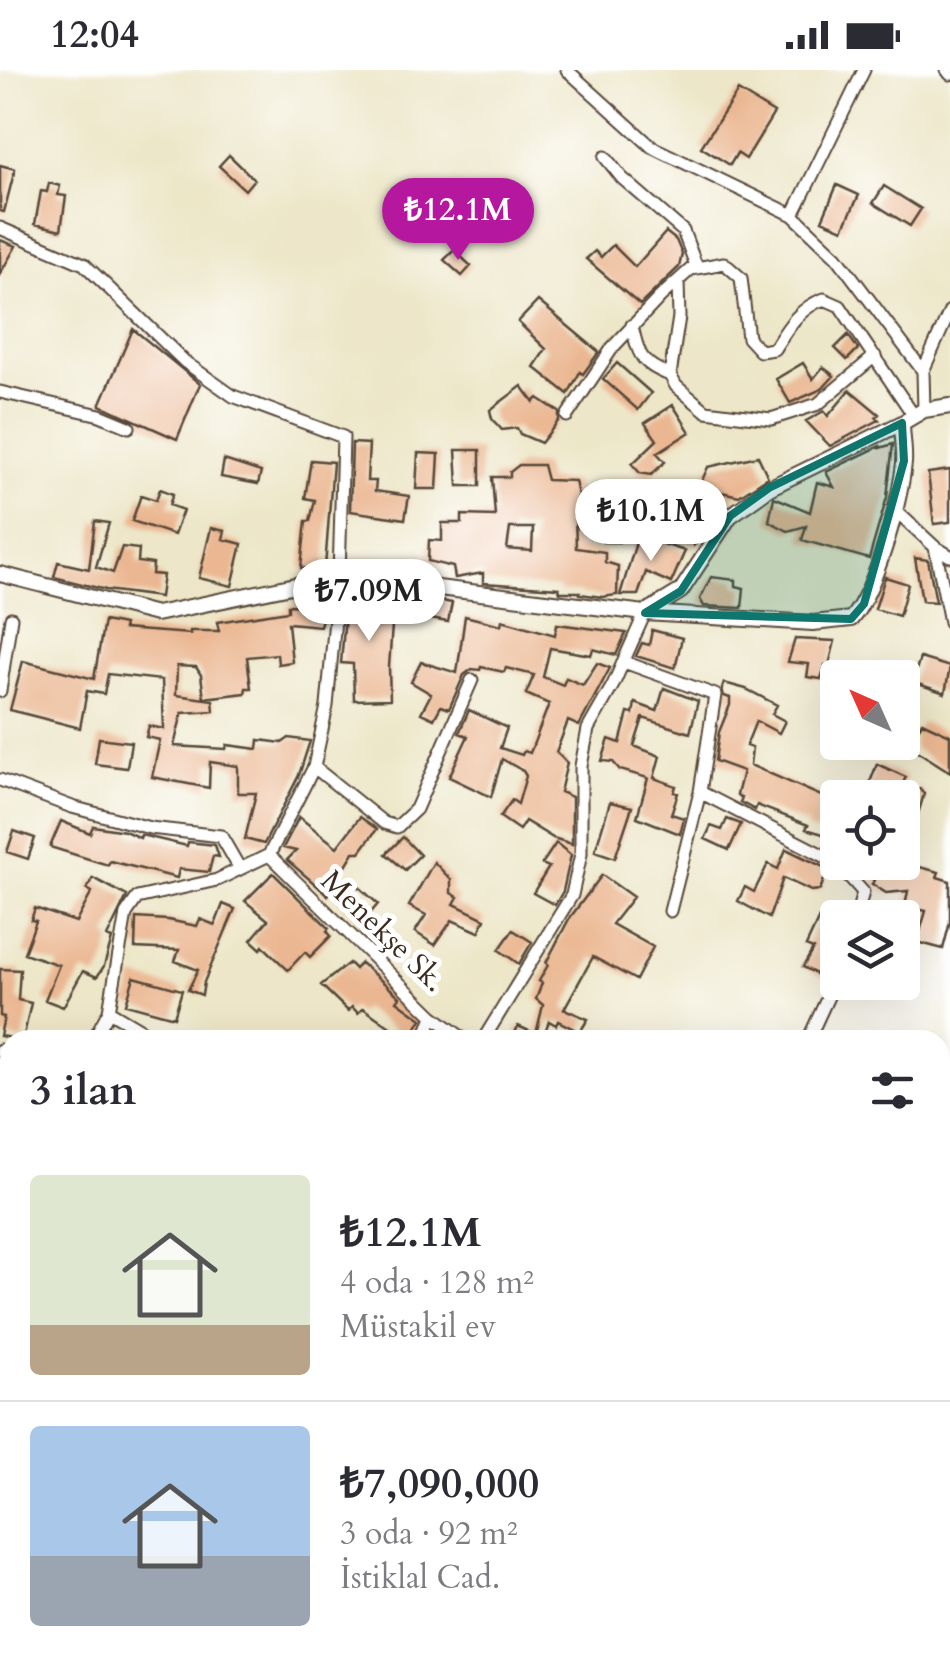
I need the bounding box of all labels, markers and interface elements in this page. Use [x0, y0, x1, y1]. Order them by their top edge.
text: 12:04 [50, 9, 139, 61]
pin: ₺12.1M [377, 178, 539, 263]
text: ₺12.1M [404, 188, 512, 232]
pin: ₺10.1M [570, 479, 732, 564]
text: ₺10.1M [597, 489, 705, 533]
pin: ₺7.09M [288, 559, 450, 644]
text: ₺7.09M [315, 569, 423, 613]
north arrow [820, 660, 920, 760]
map controls [820, 660, 920, 1000]
button: locate [820, 780, 920, 880]
street label: Menekşe Sk. [312, 861, 454, 1001]
button: layers [820, 900, 920, 1000]
text: 3 ilan [30, 1062, 136, 1119]
icon: filters [865, 1063, 920, 1118]
text: ₺12.1M [340, 1204, 482, 1261]
icon: home [110, 1215, 230, 1335]
text: 4 oda · 128 m² [340, 1261, 534, 1305]
text: Müstakil ev [340, 1305, 496, 1349]
text: ₺7,090,000 [340, 1455, 539, 1512]
icon: home [110, 1466, 230, 1586]
text: 3 oda · 92 m² [340, 1512, 518, 1556]
text: İstiklal Cad. [340, 1556, 500, 1600]

